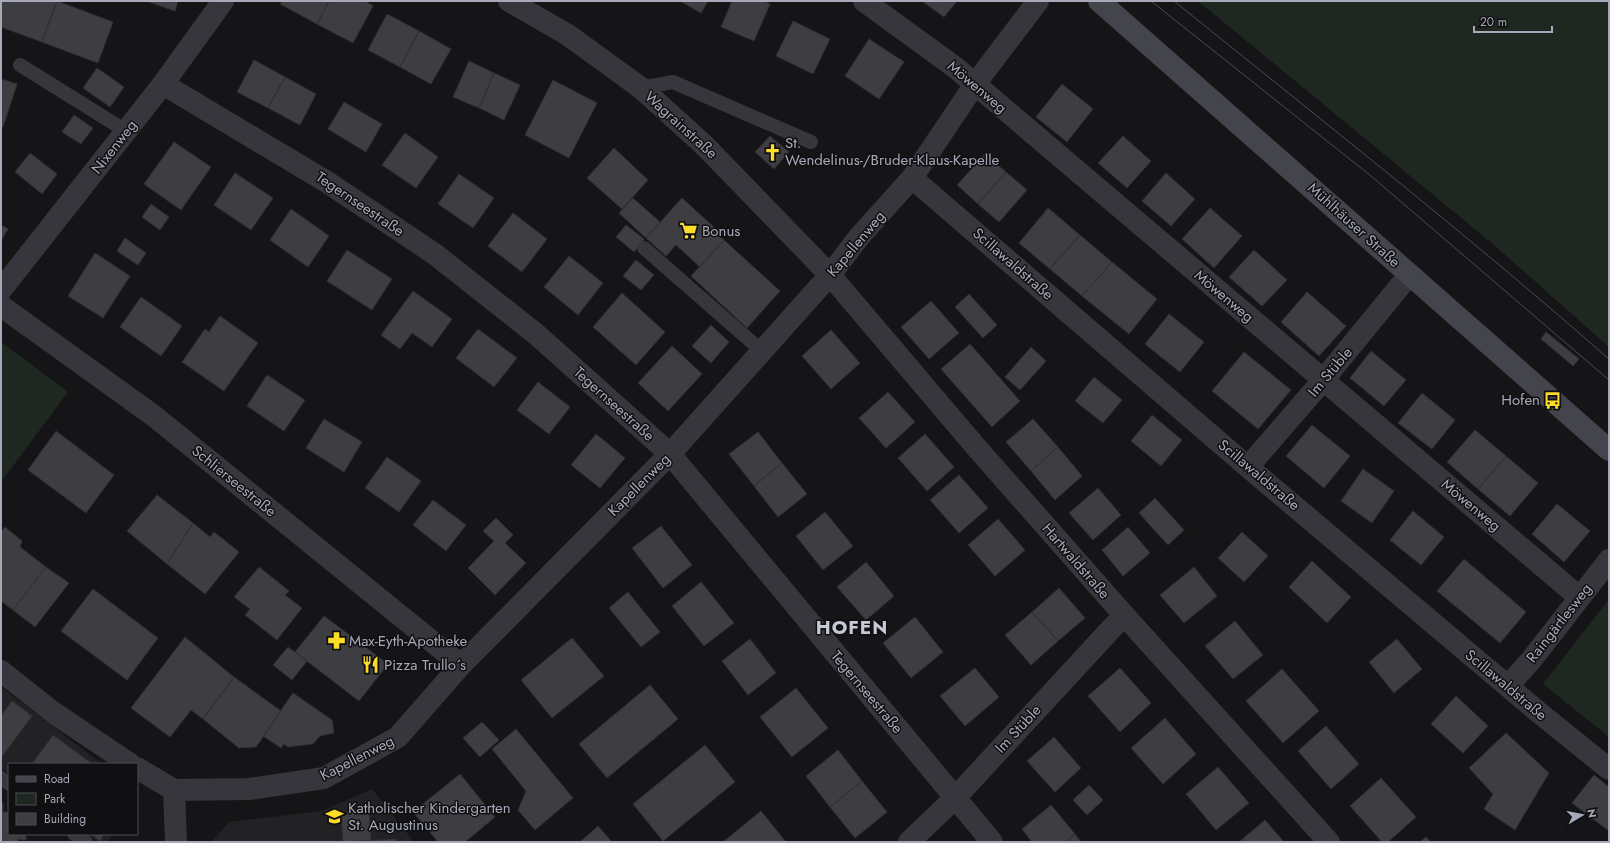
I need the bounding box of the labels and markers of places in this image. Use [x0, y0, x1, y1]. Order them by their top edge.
place label: St. Wendelinus-/Bruder-Klaus-Kapelle [785, 132, 1000, 171]
church icon: St. Wendelinus-/Bruder-Klaus-Kapelle [762, 142, 782, 162]
place label: Bonus [702, 220, 740, 242]
supermarket icon: Bonus [679, 221, 699, 241]
place label: Hofen [1501, 389, 1540, 411]
bus stop icon: Hofen [1543, 390, 1563, 410]
place label: Max-Eyth-Apotheke [349, 630, 468, 652]
pharmacy icon: Max-Eyth-Apotheke [326, 631, 346, 651]
place label: Pizza Trullo´s [384, 654, 466, 676]
restaurant icon: Pizza Trullo´s [361, 655, 381, 675]
place label: Katholischer Kindergarten St. Augustinus [348, 797, 511, 836]
school or university icon: Katholischer Kindergarten St. Augustinus [325, 807, 345, 827]

